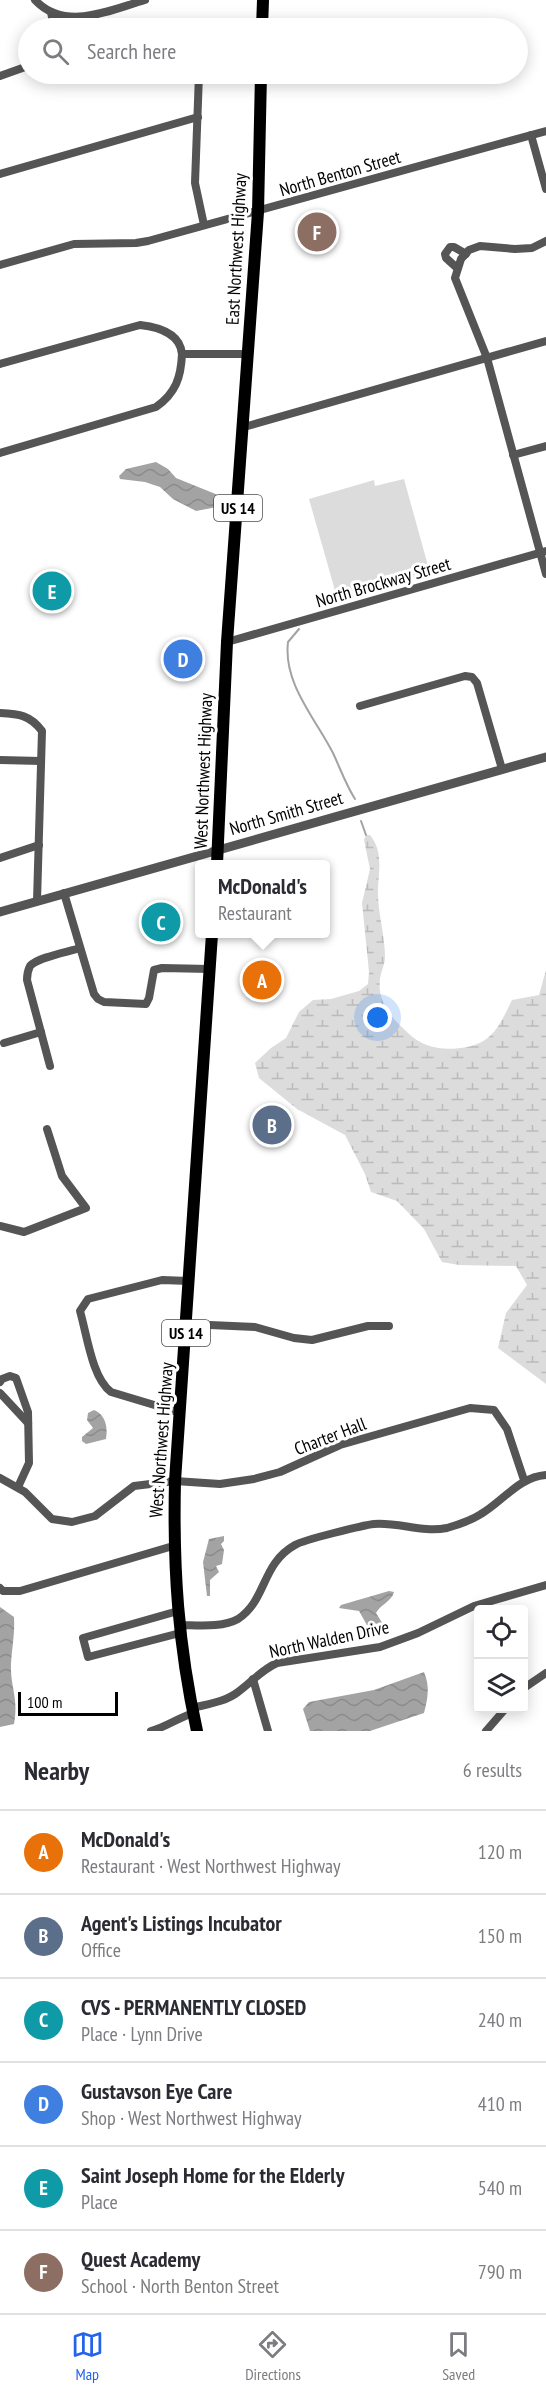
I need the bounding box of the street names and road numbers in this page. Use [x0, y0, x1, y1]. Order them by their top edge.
street label: North Benton Street [277, 145, 403, 201]
street label: East Northwest Highway [221, 172, 251, 326]
road number: US 14 [214, 495, 262, 521]
street label: North Brockway Street [313, 552, 453, 612]
street label: West Northwest Highway [189, 692, 217, 849]
street label: North Smith Street [227, 786, 345, 840]
road number: US 14 [162, 1320, 210, 1346]
street label: West Northwest Highway [144, 1361, 178, 1519]
street label: Charter Hall [291, 1412, 370, 1460]
street label: North Walden Drive [267, 1615, 391, 1663]

